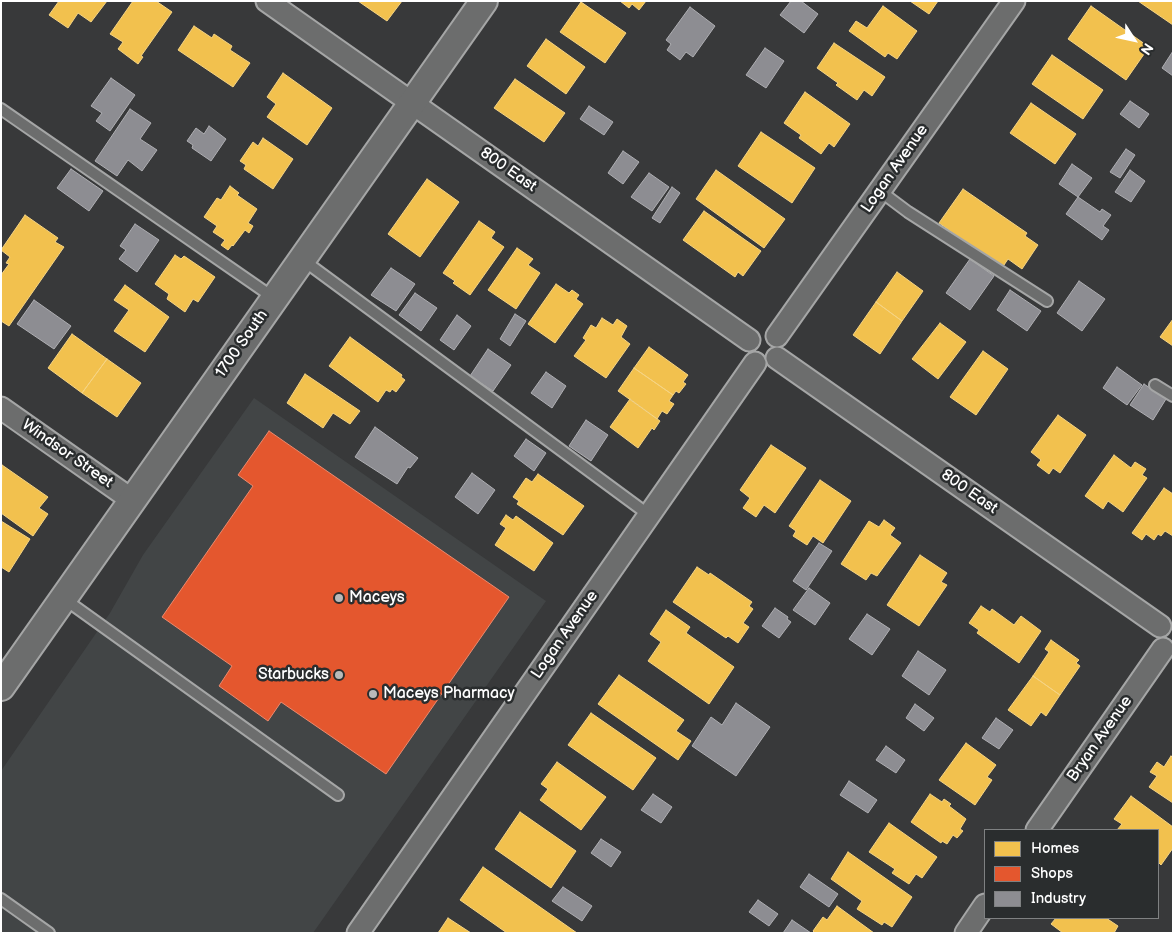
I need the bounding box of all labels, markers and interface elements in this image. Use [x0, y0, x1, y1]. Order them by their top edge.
north arrow [1109, 15, 1159, 65]
text: N [1137, 40, 1157, 58]
street label: Logan Avenue [858, 121, 932, 217]
street label: 800 East [476, 144, 540, 196]
street label: 1700 South [212, 306, 272, 382]
street label: Windsor Street [18, 416, 116, 492]
street label: 800 East [937, 466, 1001, 518]
street label: Logan Avenue [528, 587, 602, 683]
place label: Maceys [349, 588, 405, 608]
marker: Maceys [333, 592, 345, 604]
place label: Starbucks [258, 665, 329, 685]
marker: Starbucks [333, 669, 345, 681]
place label: Maceys Pharmacy [383, 684, 515, 704]
marker: Maceys Pharmacy [367, 688, 379, 700]
street label: Bryan Avenue [1063, 692, 1137, 786]
legend [984, 829, 1159, 919]
text: Homes [1031, 839, 1079, 858]
text: Shops [1031, 864, 1073, 883]
text: Industry [1031, 889, 1086, 908]

